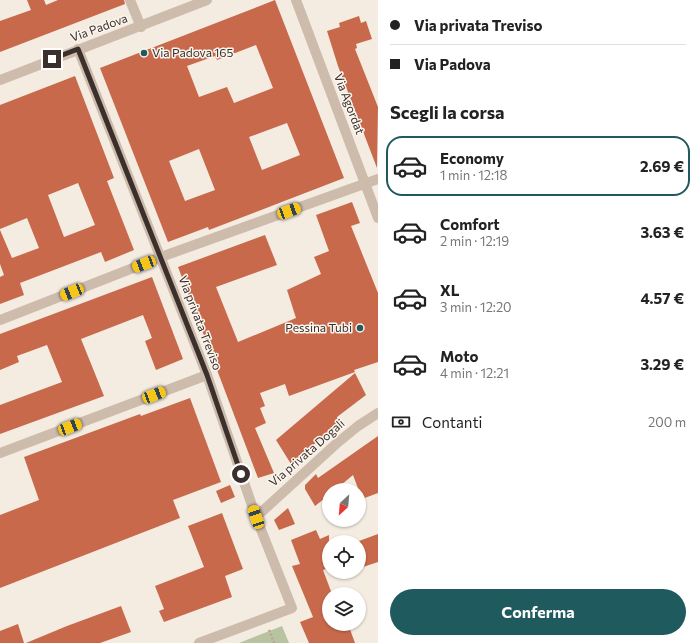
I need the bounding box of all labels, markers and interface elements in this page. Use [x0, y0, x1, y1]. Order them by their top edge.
street label: Via Padova [68, 10, 129, 44]
text: Via privata Treviso [414, 16, 543, 34]
place label: Via Padova 165 [152, 45, 234, 59]
marker: Via Padova 165 [139, 48, 149, 58]
route end [43, 50, 61, 68]
text: Via Padova [414, 55, 491, 73]
street label: Via Agordat [332, 71, 368, 136]
text: Scegli la corsa [390, 101, 505, 123]
icon: car [392, 148, 428, 184]
text: Economy [440, 149, 504, 167]
text: 2.69 € [640, 157, 684, 175]
text: 1 min · 12:18 [440, 167, 508, 183]
car [276, 201, 302, 221]
icon: car [392, 214, 428, 250]
text: Comfort [440, 215, 500, 233]
text: 3.63 € [640, 223, 684, 241]
text: 2 min · 12:19 [440, 233, 509, 249]
car [131, 254, 157, 274]
street label: Via privata Treviso [176, 273, 225, 372]
icon: car [392, 280, 428, 316]
text: XL [440, 281, 459, 299]
car [59, 282, 85, 302]
text: 4.57 € [640, 289, 684, 307]
text: 3 min · 12:20 [440, 299, 512, 315]
place label: Pessina Tubi [285, 320, 352, 334]
marker: Pessina Tubi [355, 323, 365, 333]
icon: car [392, 346, 428, 382]
text: Moto [440, 347, 479, 365]
text: 3.29 € [640, 355, 684, 373]
text: 4 min · 12:21 [440, 365, 509, 381]
car [141, 385, 167, 405]
icon: cash [390, 411, 412, 433]
text: Contanti [422, 413, 482, 431]
text: 200 m [648, 414, 686, 430]
street label: Via privata Dogali [266, 416, 347, 489]
car [57, 417, 83, 437]
route start [232, 465, 250, 483]
north arrow [322, 483, 366, 527]
map controls [322, 483, 366, 631]
car [246, 504, 266, 530]
button: locate [322, 535, 366, 579]
button: layers [322, 587, 366, 631]
button: Conferma [390, 589, 686, 635]

